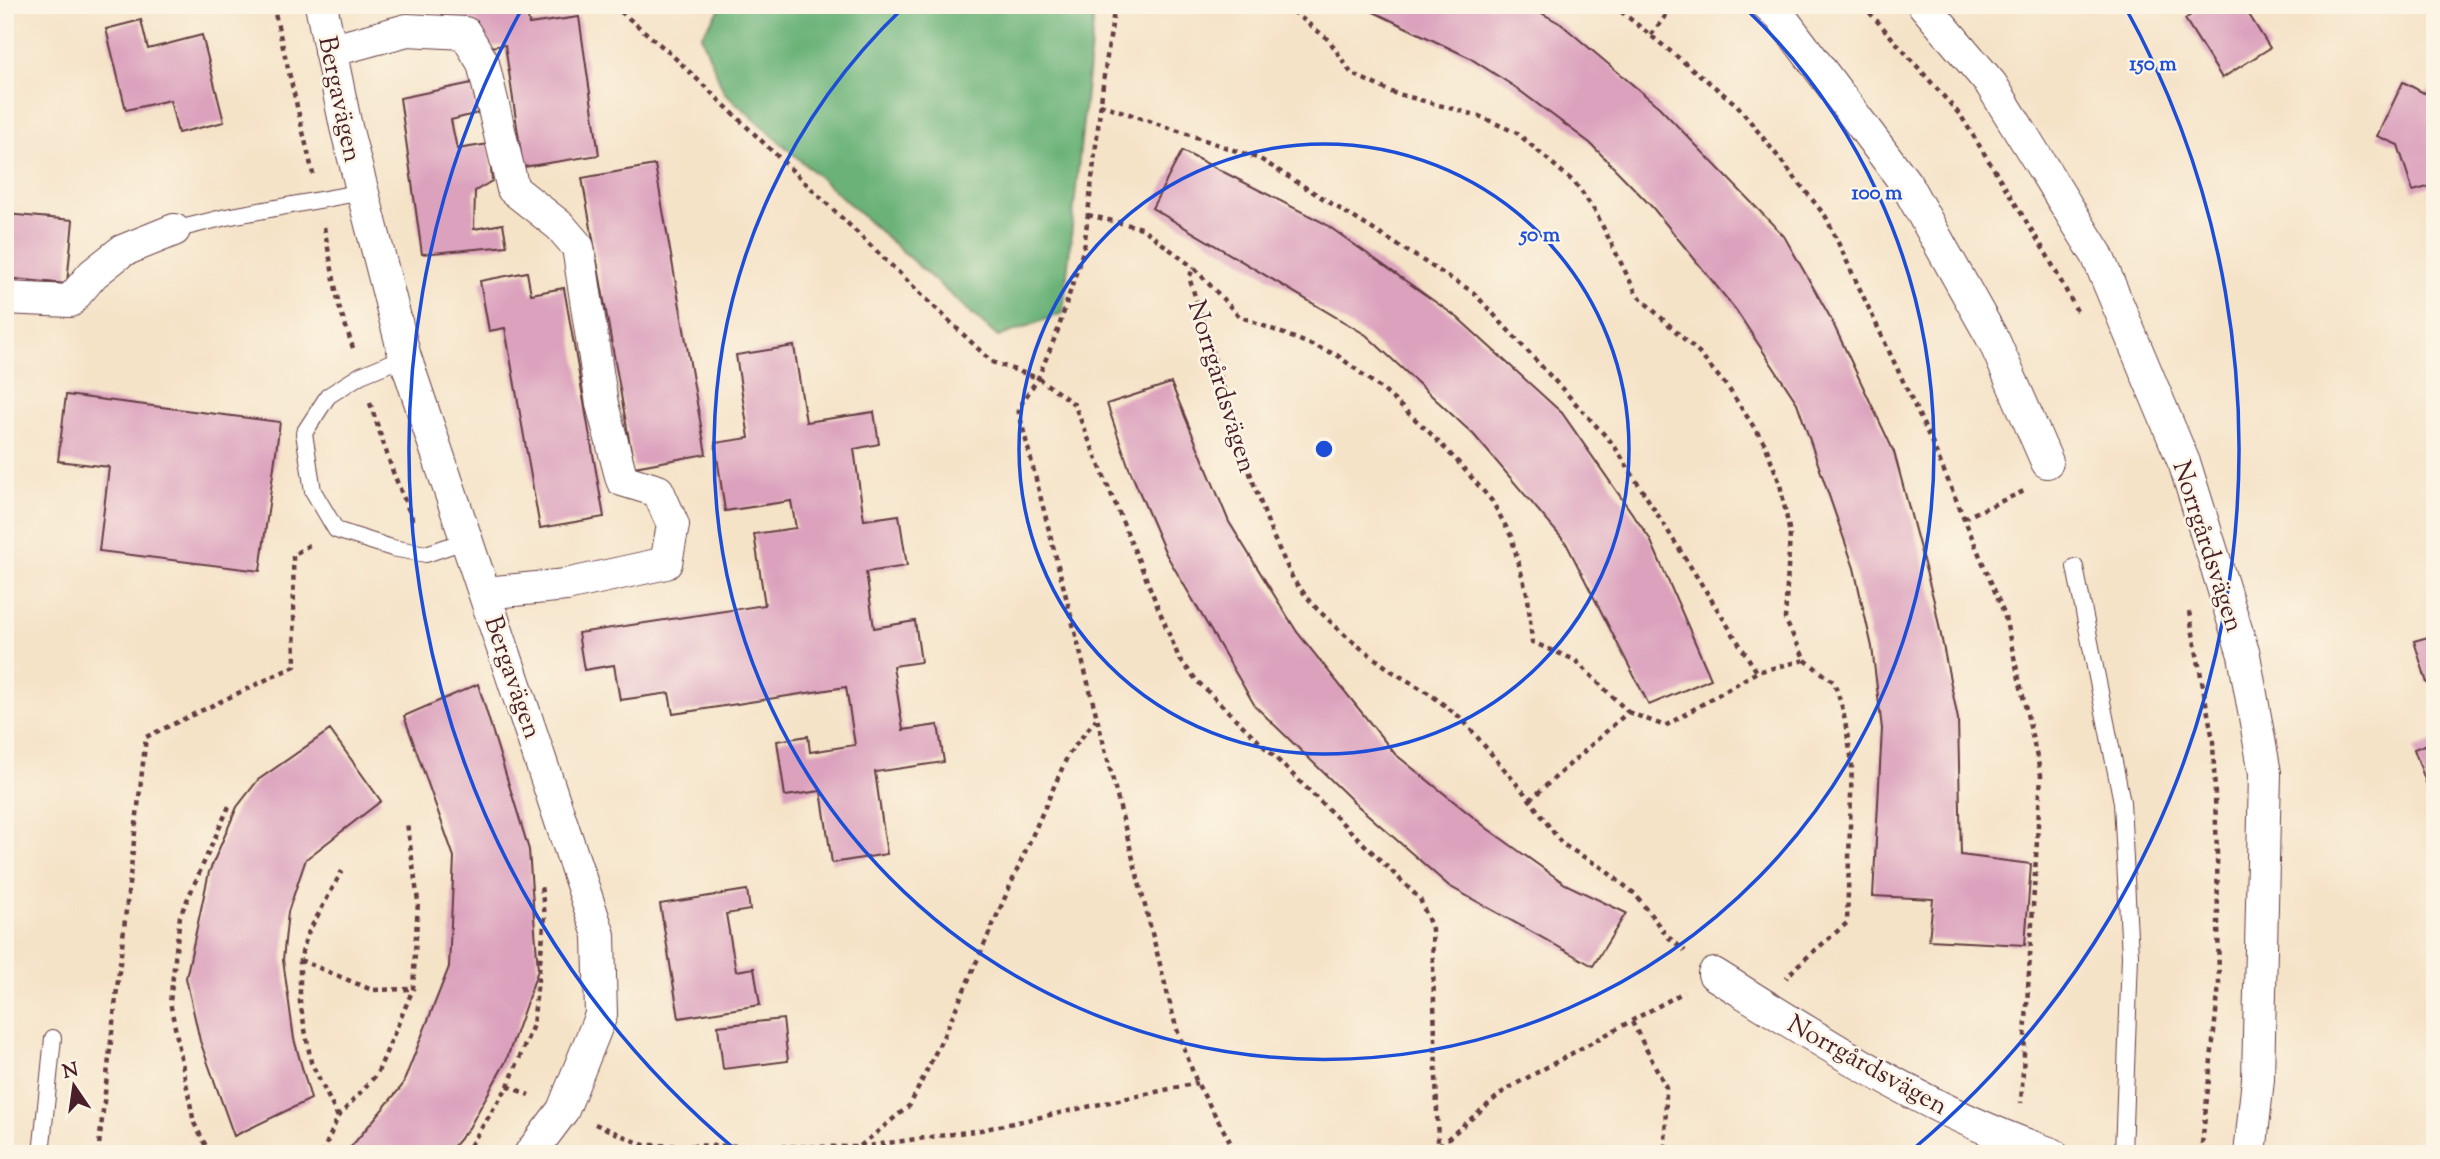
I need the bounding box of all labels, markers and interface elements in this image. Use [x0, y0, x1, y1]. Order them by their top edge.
street label: Bergavägen [307, 33, 370, 166]
text: 150 m [2129, 50, 2177, 80]
text: 100 m [1852, 179, 1903, 209]
text: 50 m [1518, 221, 1561, 251]
street label: Norrgårdsvägen [1177, 296, 1264, 477]
centre of rings [1312, 437, 1336, 461]
street label: Norrgårdsvägen [2161, 456, 2252, 637]
street label: Bergavägen [473, 611, 550, 744]
street label: Norrgårdsvägen [1780, 1007, 1954, 1126]
north arrow [38, 1050, 108, 1120]
text: N [60, 1057, 81, 1087]

